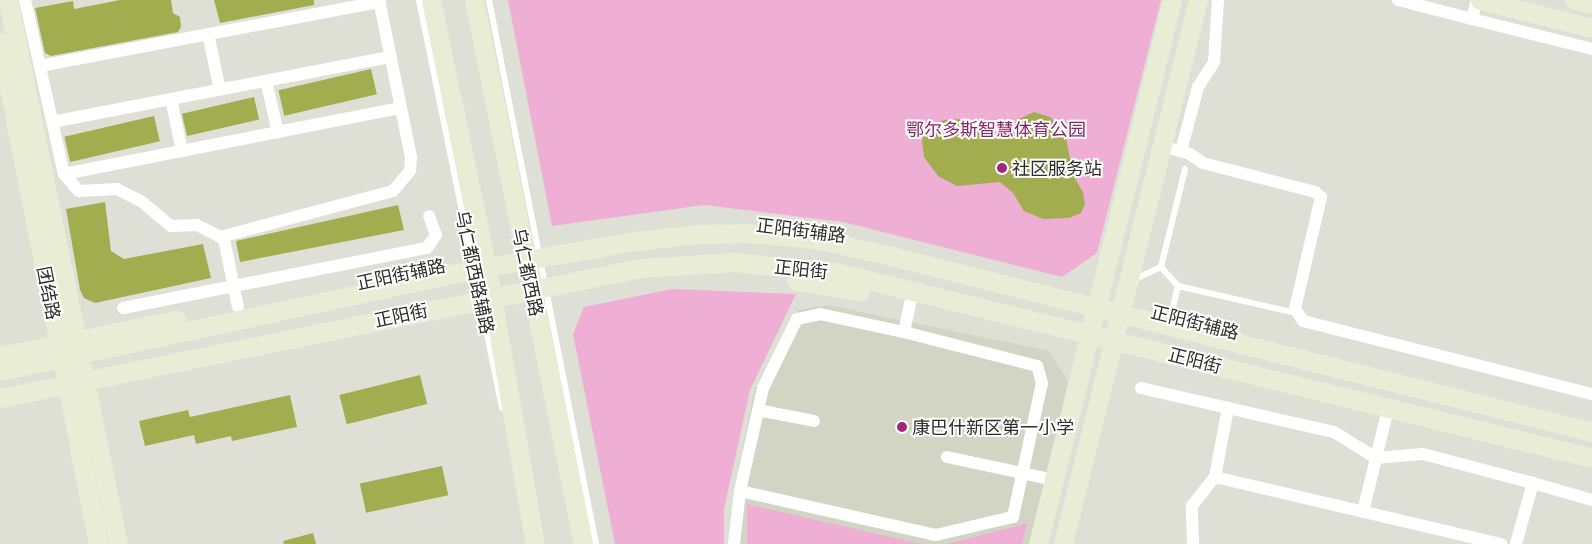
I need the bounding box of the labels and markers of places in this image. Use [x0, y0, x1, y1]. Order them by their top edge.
place label: 社区服务站 [1012, 157, 1102, 179]
marker: 社区服务站 [996, 162, 1008, 174]
place label: 康巴什新区第一小学 [912, 416, 1074, 438]
marker: 康巴什新区第一小学 [896, 421, 908, 433]

